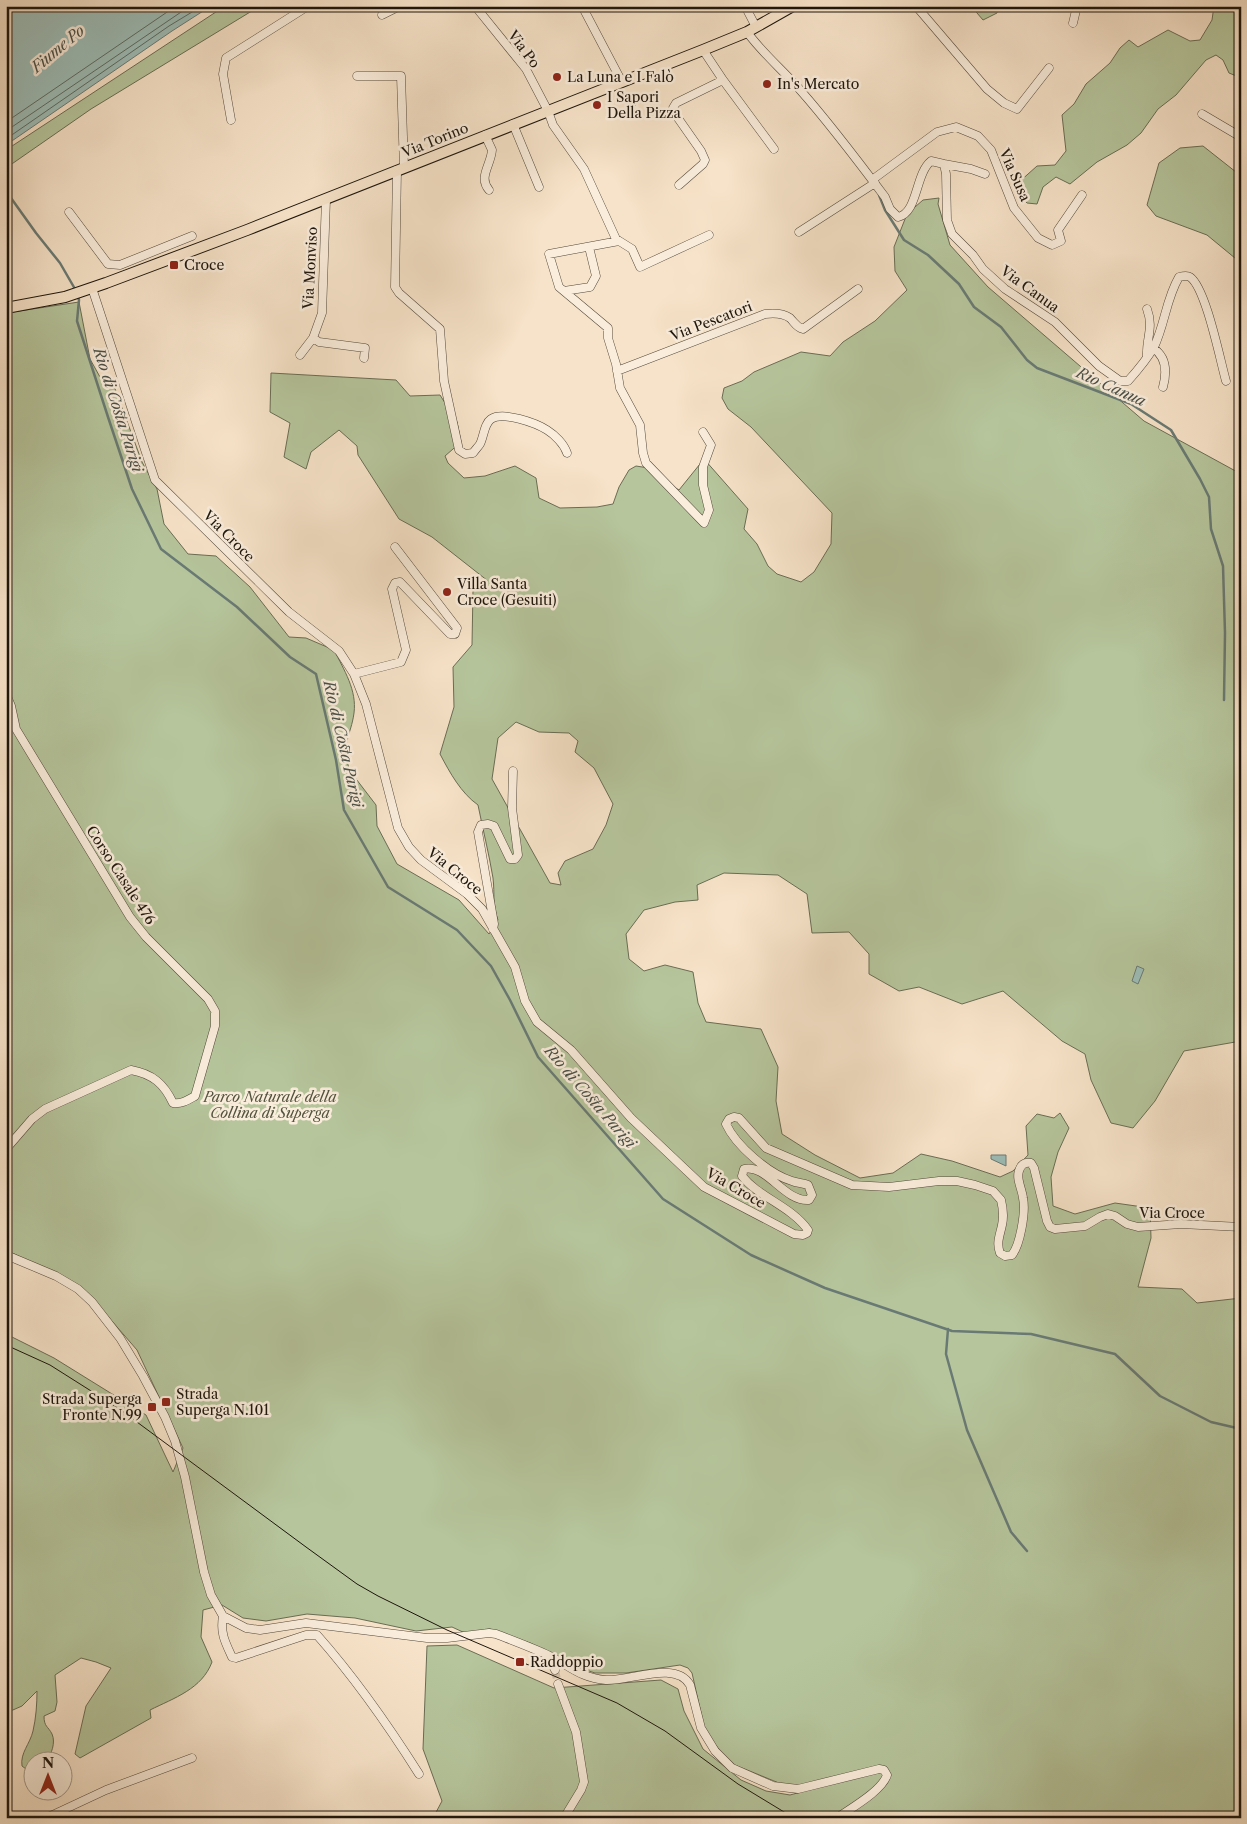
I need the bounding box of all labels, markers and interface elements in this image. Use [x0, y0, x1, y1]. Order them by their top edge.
water label: Fiume Po [26, 21, 88, 77]
street label: Via Po [503, 26, 544, 72]
place label: La Luna e I Falò [567, 68, 674, 86]
marker: La Luna e I Falò [551, 71, 563, 83]
place label: In's Mercato [777, 75, 859, 93]
marker: In's Mercato [761, 78, 773, 90]
place label: I Sapori Della Pizza [607, 88, 681, 122]
marker: I Sapori Della Pizza [591, 99, 603, 111]
street label: Via Torino [398, 119, 471, 162]
street label: Via Susa [995, 145, 1035, 205]
street label: Via Monviso [299, 226, 321, 311]
place label: Croce [184, 256, 224, 274]
marker: Croce [168, 259, 180, 271]
street label: Via Canua [996, 261, 1063, 317]
street label: Via Pescatori [666, 297, 755, 345]
water label: Rio di Costa Parigi [89, 344, 148, 476]
water label: Rio Canua [1073, 362, 1149, 410]
street label: Via Croce [199, 506, 259, 566]
place label: Villa Santa Croce (Gesuiti) [456, 575, 557, 609]
marker: Villa Santa Croce (Gesuiti) [441, 586, 453, 598]
water label: Rio di Costa Parigi [319, 678, 368, 811]
street label: Corso Casale 476 [82, 822, 160, 928]
street label: Via Croce [423, 843, 486, 899]
water label: Rio di Costa Parigi [540, 1041, 641, 1153]
park label: Parco Naturale della Collina di Superga [202, 1088, 337, 1122]
street label: Via Croce [702, 1163, 769, 1212]
street label: Via Croce [1138, 1204, 1205, 1222]
place label: Strada Superga N.101 [176, 1385, 269, 1419]
place label: Strada Superga Fronte N.99 [42, 1390, 143, 1424]
marker: Strada Superga N.101 [160, 1396, 172, 1408]
marker: Strada Superga Fronte N.99 [146, 1401, 158, 1413]
place label: Raddoppio [530, 1653, 603, 1671]
marker: Raddoppio [514, 1656, 526, 1668]
north arrow [22, 1752, 72, 1802]
text: N [42, 1754, 54, 1772]

